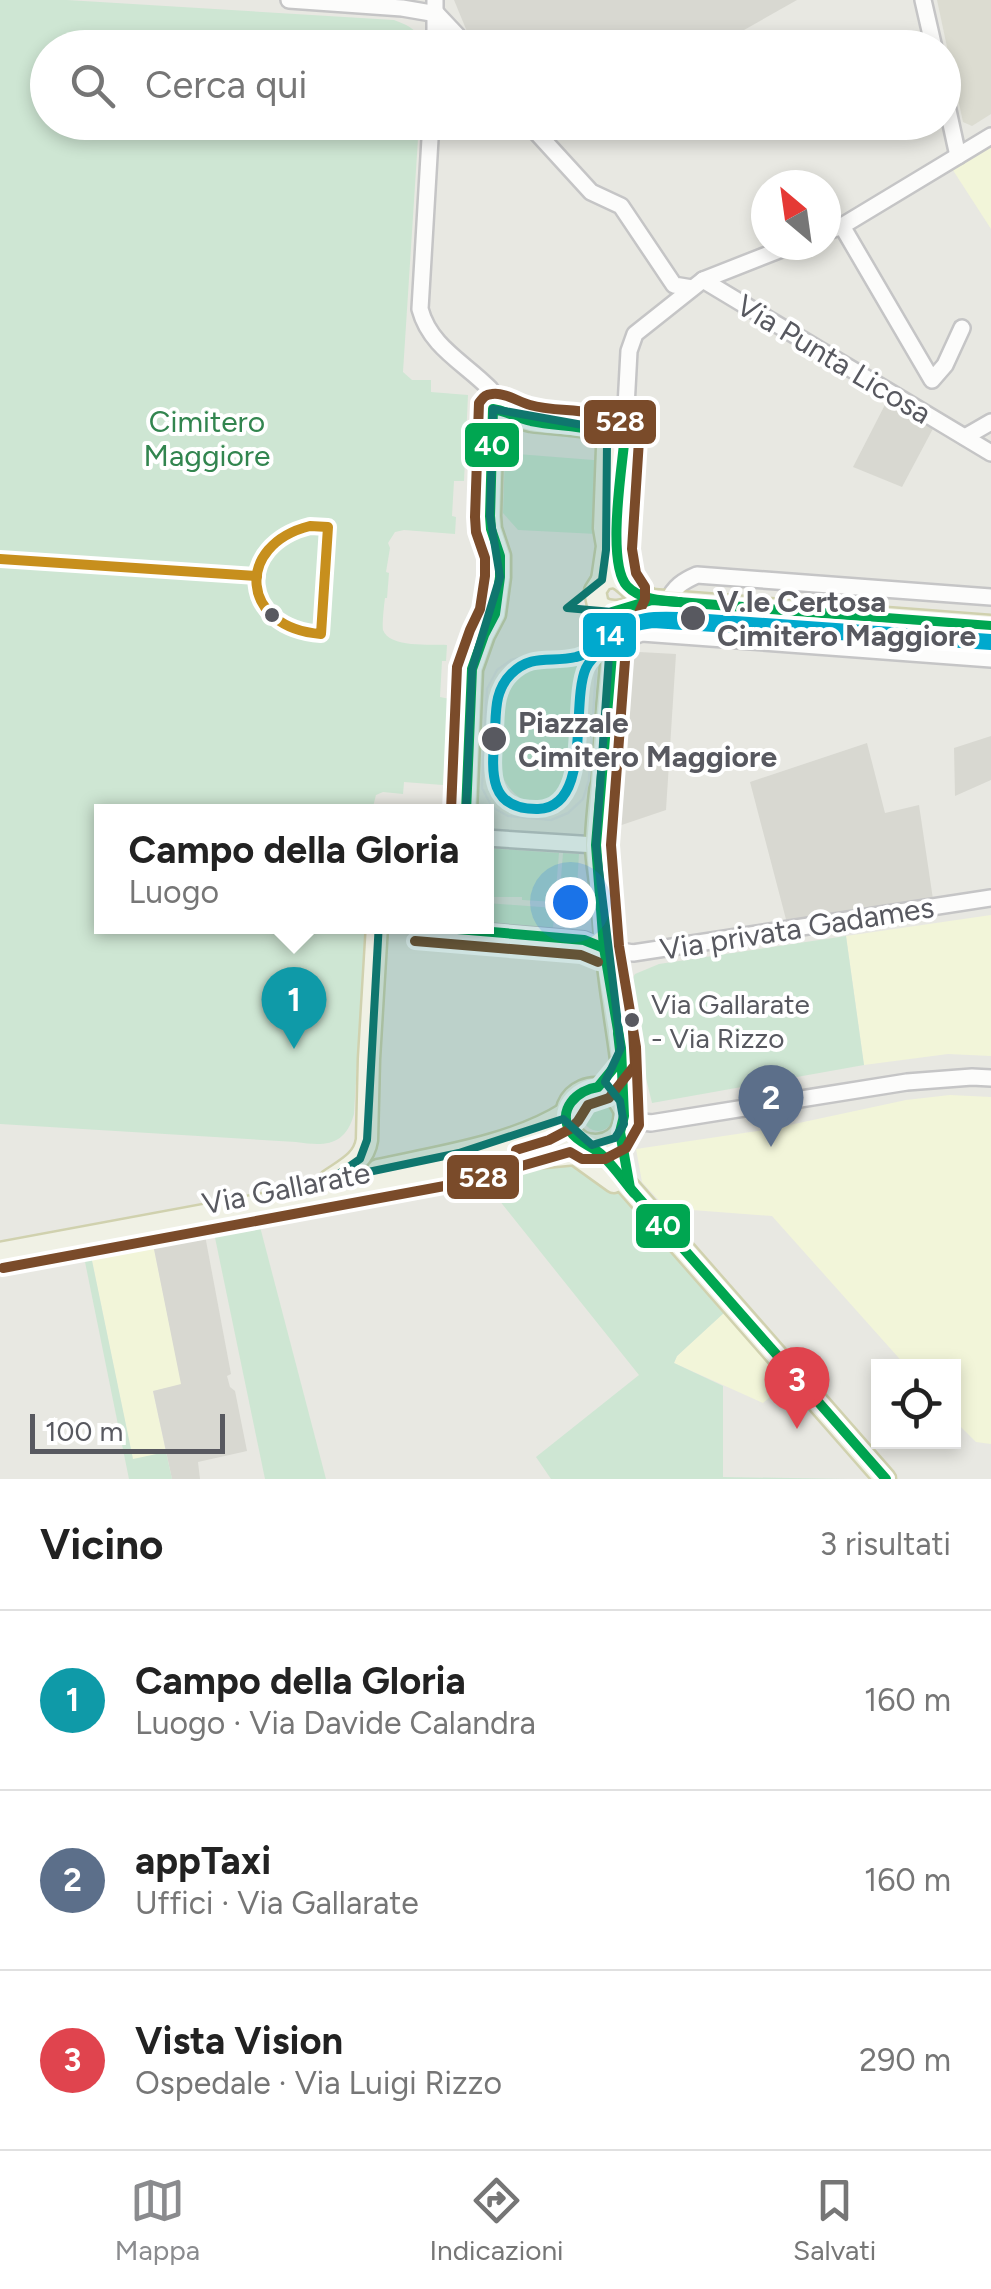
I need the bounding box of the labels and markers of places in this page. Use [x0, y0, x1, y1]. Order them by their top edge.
place label: V.le Certosa Cimitero Maggiore [717, 583, 976, 654]
marker: V.le Certosa Cimitero Maggiore [678, 603, 708, 633]
unlabelled marker [262, 605, 282, 625]
place label: Piazzale Cimitero Maggiore [518, 704, 777, 775]
marker: Piazzale Cimitero Maggiore [479, 724, 509, 754]
pin: 1 [262, 966, 326, 1049]
place label: Via Gallarate - Via Rizzo [651, 987, 810, 1055]
marker: Via Gallarate - Via Rizzo [622, 1010, 642, 1030]
pin: 2 [738, 1064, 804, 1147]
pin: 3 [764, 1346, 830, 1429]

